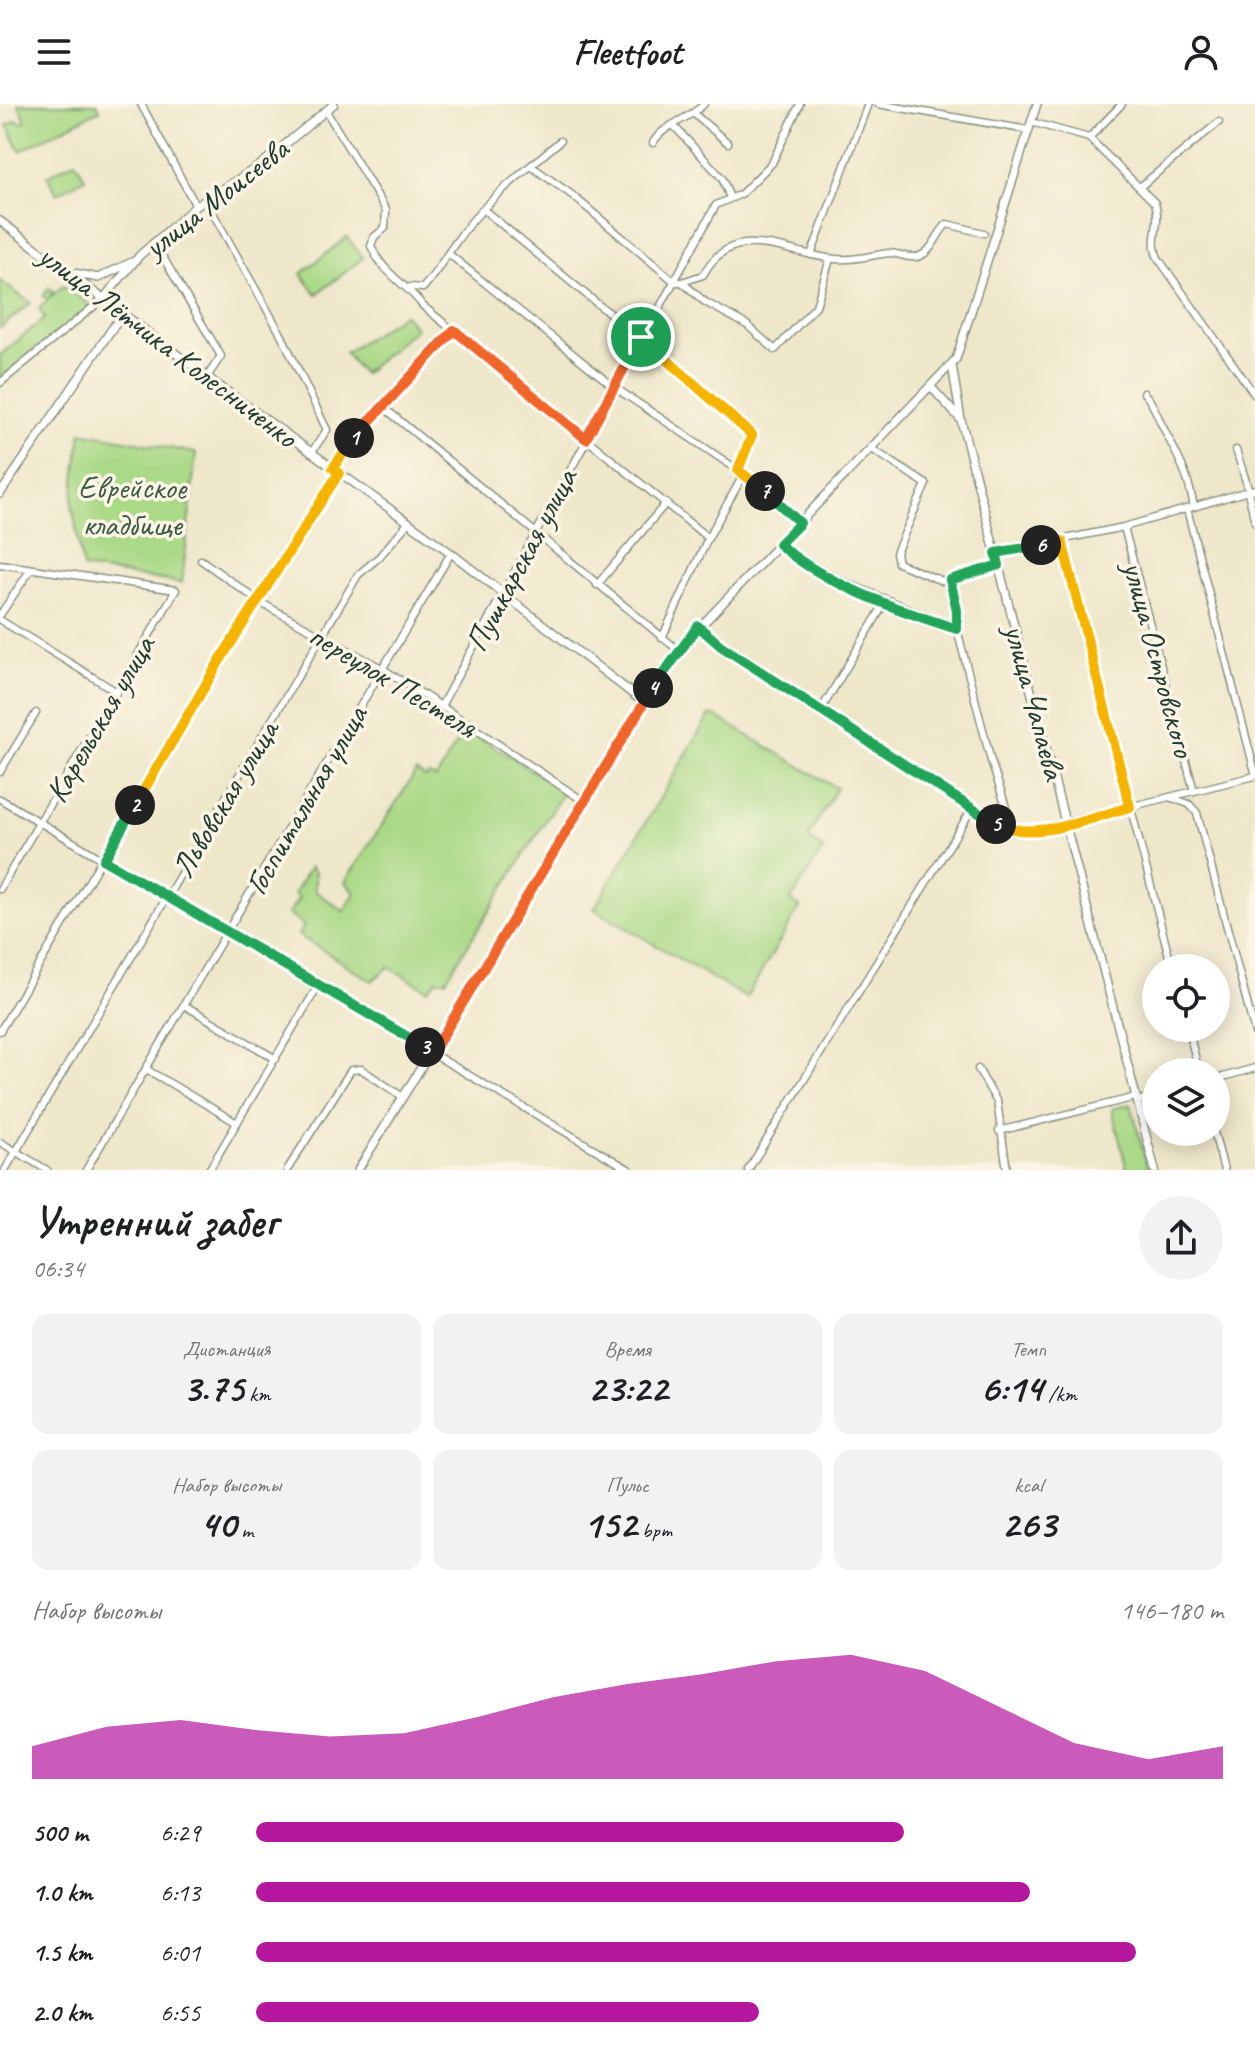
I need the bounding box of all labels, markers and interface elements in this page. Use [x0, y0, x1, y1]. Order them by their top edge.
text: Fleetfoot [573, 29, 682, 75]
icon: menu [32, 30, 76, 74]
icon: person [1179, 30, 1223, 74]
street label: улица Моисеева [134, 127, 298, 269]
street label: улица Лётчика Колесниченко [29, 234, 307, 458]
pin [607, 303, 675, 371]
icon: arrive [619, 315, 663, 359]
pin: 1 [334, 418, 374, 458]
text: 1 [349, 424, 359, 452]
street label: Пушкарская улица [456, 460, 587, 658]
park label: Еврейское кладбище [78, 467, 188, 545]
pin: 7 [745, 471, 785, 511]
text: 7 [760, 477, 770, 505]
pin: 6 [1021, 525, 1061, 565]
text: 6 [1036, 531, 1046, 559]
street label: улица Островского [1113, 555, 1205, 763]
street label: переулок Пестеля [301, 615, 486, 748]
street label: улица Чапаева [994, 618, 1076, 786]
street label: Карельская улица [36, 627, 165, 810]
pin: 4 [633, 668, 673, 708]
text: 4 [648, 674, 658, 702]
street label: Госпитальная улица [235, 696, 378, 902]
street label: Львовская улица [162, 710, 289, 885]
pin: 2 [115, 785, 155, 825]
text: 2 [130, 791, 140, 819]
pin: 5 [976, 804, 1016, 844]
text: 5 [991, 810, 1001, 838]
map controls [1142, 954, 1230, 1146]
button: locate [1142, 954, 1230, 1042]
pin: 3 [405, 1027, 445, 1067]
text: 3 [420, 1033, 430, 1061]
button: layers [1142, 1058, 1230, 1146]
text: Утренний забег [32, 1194, 277, 1249]
button: share [1139, 1196, 1223, 1280]
text: 06:34 [32, 1252, 84, 1285]
text: Дистанция [183, 1335, 270, 1363]
text: Время [604, 1335, 651, 1363]
text: Темп [1011, 1335, 1046, 1363]
text: 3.75 [183, 1363, 244, 1413]
text: 23:22 [588, 1363, 667, 1413]
text: 6:14 [980, 1363, 1043, 1413]
text: km [244, 1380, 270, 1408]
text: /km [1043, 1380, 1077, 1408]
text: Набор высоты [172, 1471, 281, 1499]
text: Пульс [606, 1471, 649, 1499]
text: kcal [1014, 1471, 1043, 1499]
text: 40 [200, 1499, 236, 1549]
text: 152 [583, 1499, 636, 1549]
text: 263 [1001, 1499, 1056, 1549]
text: m [236, 1516, 253, 1544]
text: bpm [636, 1516, 672, 1544]
text: Набор высоты [32, 1594, 161, 1627]
text: 146–180 m [1120, 1594, 1223, 1627]
text: 500 m [32, 1816, 88, 1849]
text: 6:29 [160, 1816, 200, 1849]
text: 1.0 km [32, 1876, 92, 1909]
text: 6:13 [160, 1876, 200, 1909]
text: 1.5 km [32, 1936, 92, 1969]
text: 6:01 [160, 1936, 200, 1969]
text: 2.0 km [32, 1996, 92, 2029]
text: 6:55 [160, 1996, 200, 2029]

